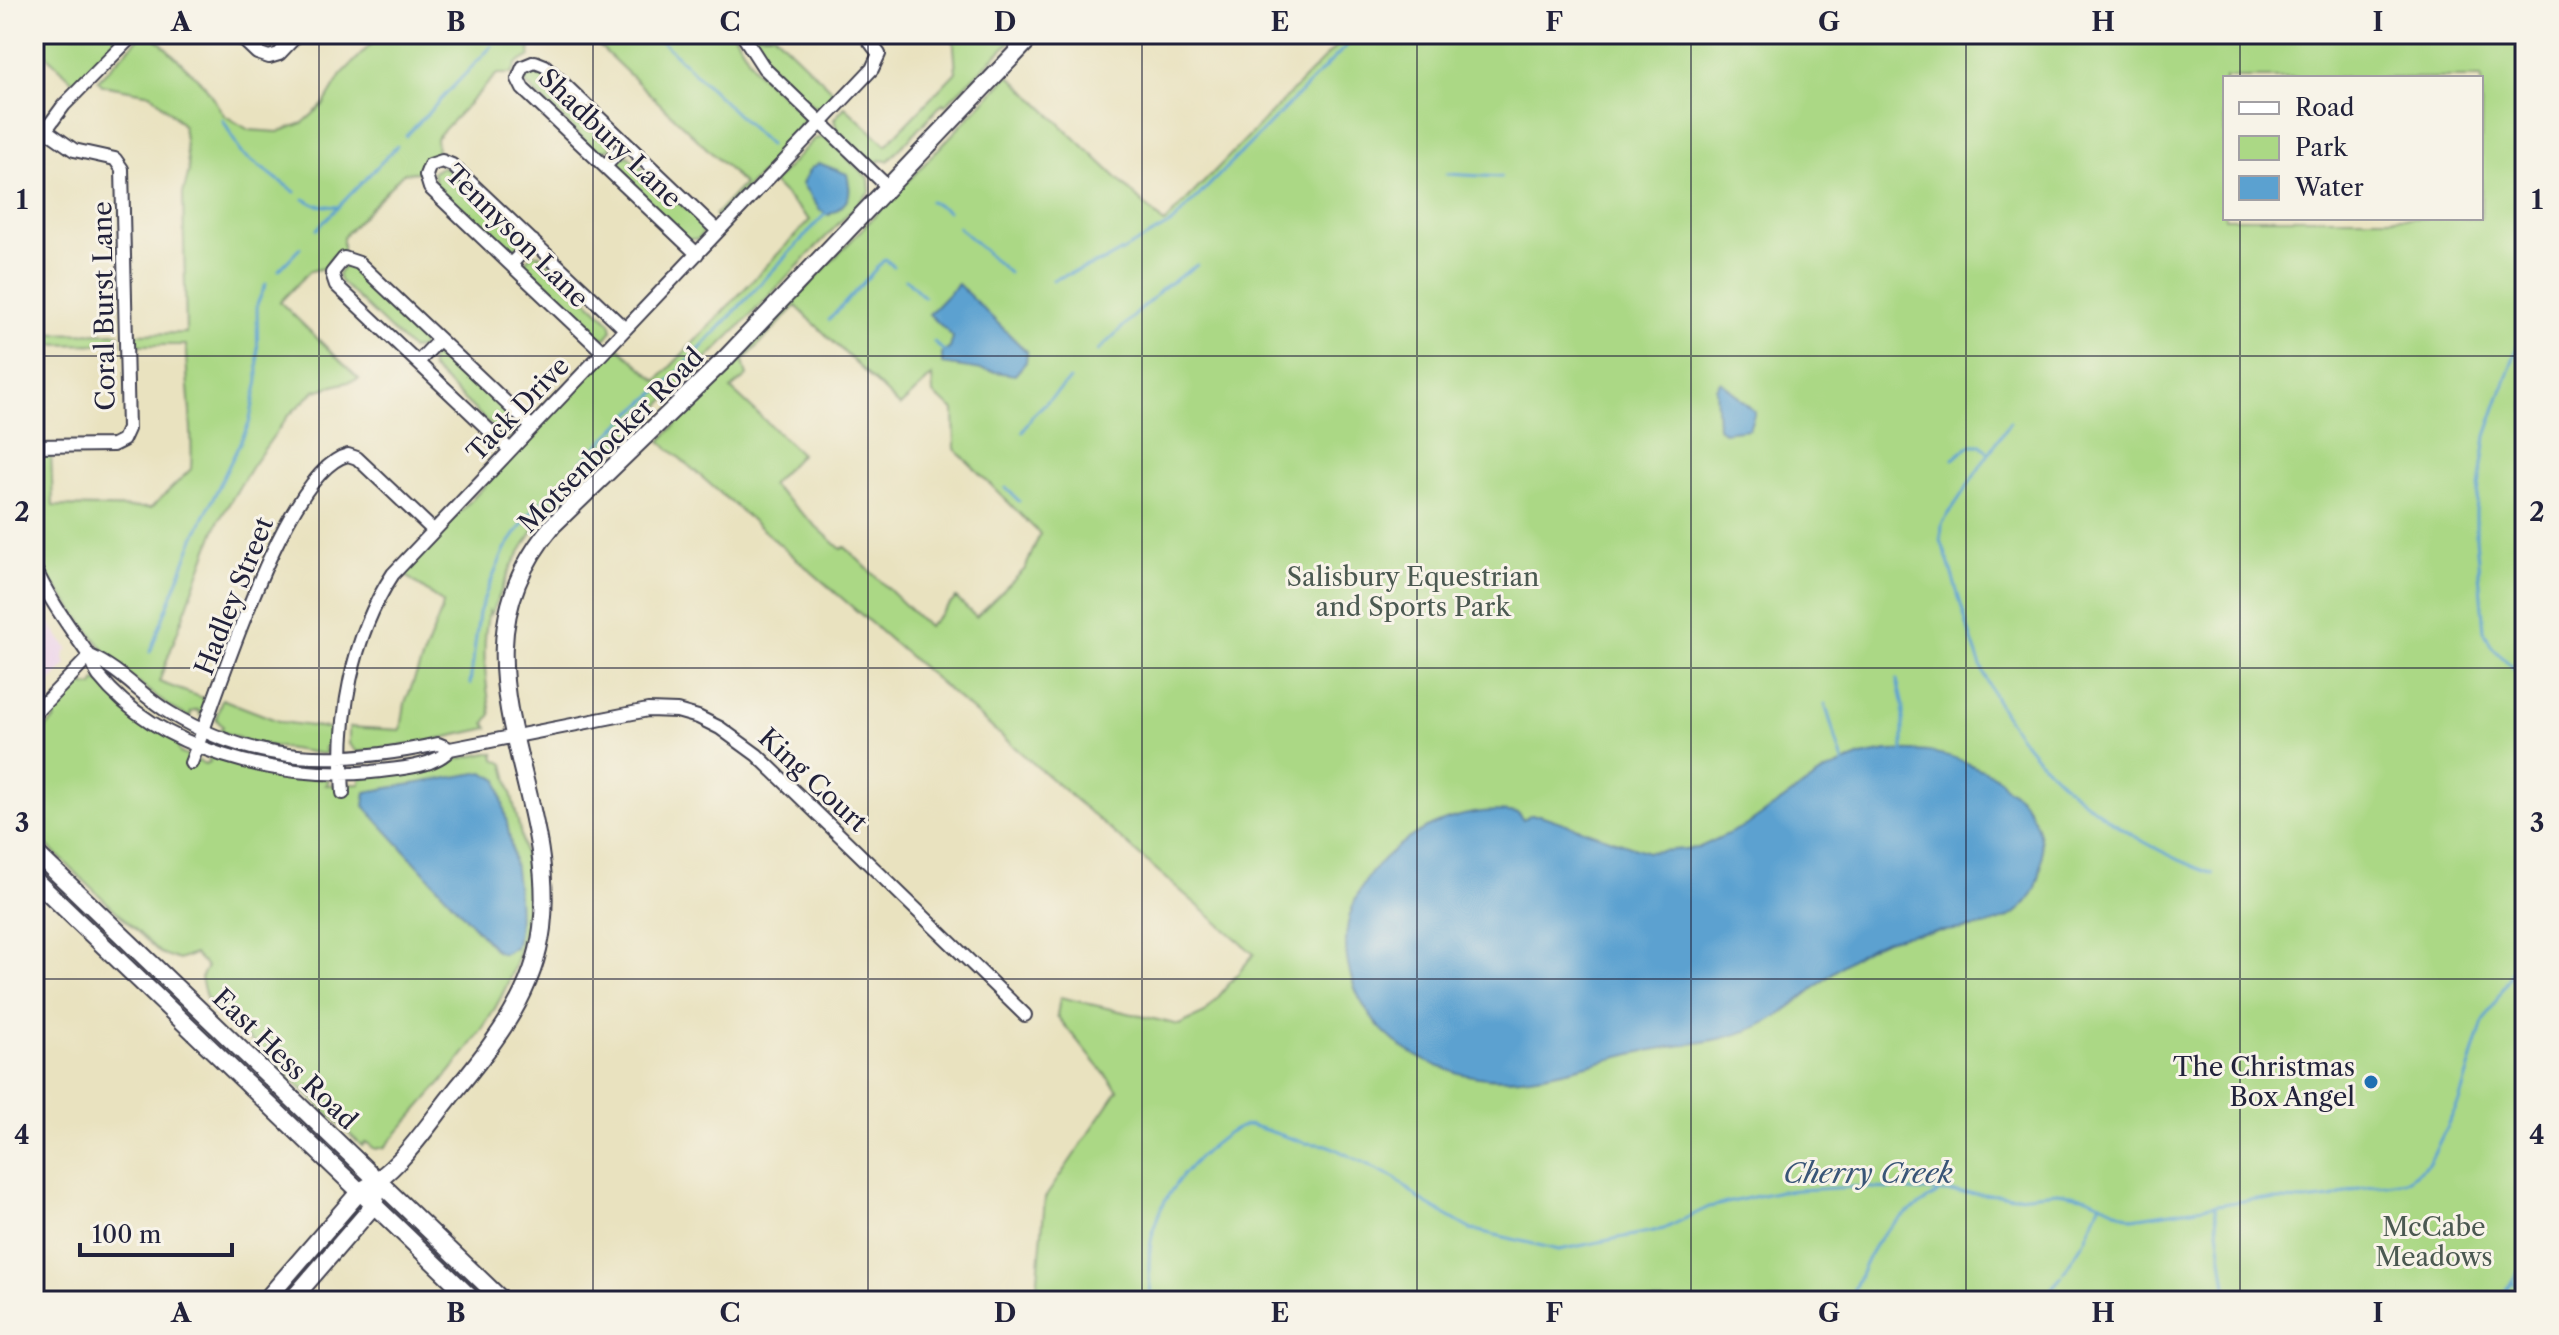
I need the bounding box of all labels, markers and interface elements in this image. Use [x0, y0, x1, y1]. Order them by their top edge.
text: A [170, 6, 192, 38]
text: B [446, 6, 466, 38]
text: C [720, 6, 740, 38]
text: D [994, 6, 1016, 38]
text: E [1271, 6, 1289, 38]
text: F [1545, 6, 1563, 38]
text: G [1818, 6, 1840, 38]
text: H [2091, 6, 2115, 38]
text: I [2373, 6, 2383, 38]
street label: Shadbury Lane [532, 62, 688, 214]
legend [2223, 76, 2483, 220]
text: Road [2295, 93, 2355, 122]
text: Park [2295, 133, 2348, 162]
street label: Tennyson Lane [439, 158, 595, 314]
text: Water [2294, 173, 2364, 202]
text: 1 [16, 184, 28, 216]
text: 1 [2531, 184, 2543, 216]
street label: Coral Burst Lane [86, 201, 122, 411]
street label: Motsenbocker Road [512, 341, 710, 539]
street label: Tack Drive [460, 350, 576, 468]
text: 2 [14, 496, 30, 528]
text: 2 [2529, 496, 2545, 528]
street label: Hadley Street [188, 512, 281, 680]
park label: Salisbury Equestrian and Sports Park [1287, 561, 1539, 623]
street label: King Court [752, 722, 875, 839]
text: 3 [15, 807, 29, 839]
text: 3 [2530, 807, 2544, 839]
street label: East Hess Road [206, 982, 364, 1136]
place label: The Christmas Box Angel [2173, 1051, 2355, 1113]
marker: The Christmas Box Angel [2362, 1073, 2380, 1091]
text: 4 [14, 1119, 30, 1151]
text: 4 [2529, 1119, 2545, 1151]
water label: Cherry Creek [1783, 1156, 1953, 1190]
scale bar [80, 1207, 232, 1257]
park label: McCabe Meadows [2375, 1211, 2493, 1273]
text: 100 m [92, 1220, 161, 1249]
text: A [170, 1297, 192, 1329]
text: B [446, 1297, 466, 1329]
text: C [720, 1297, 740, 1329]
text: D [994, 1297, 1016, 1329]
text: E [1271, 1297, 1289, 1329]
text: F [1545, 1297, 1563, 1329]
text: G [1818, 1297, 1840, 1329]
text: H [2091, 1297, 2115, 1329]
text: I [2373, 1297, 2383, 1329]

